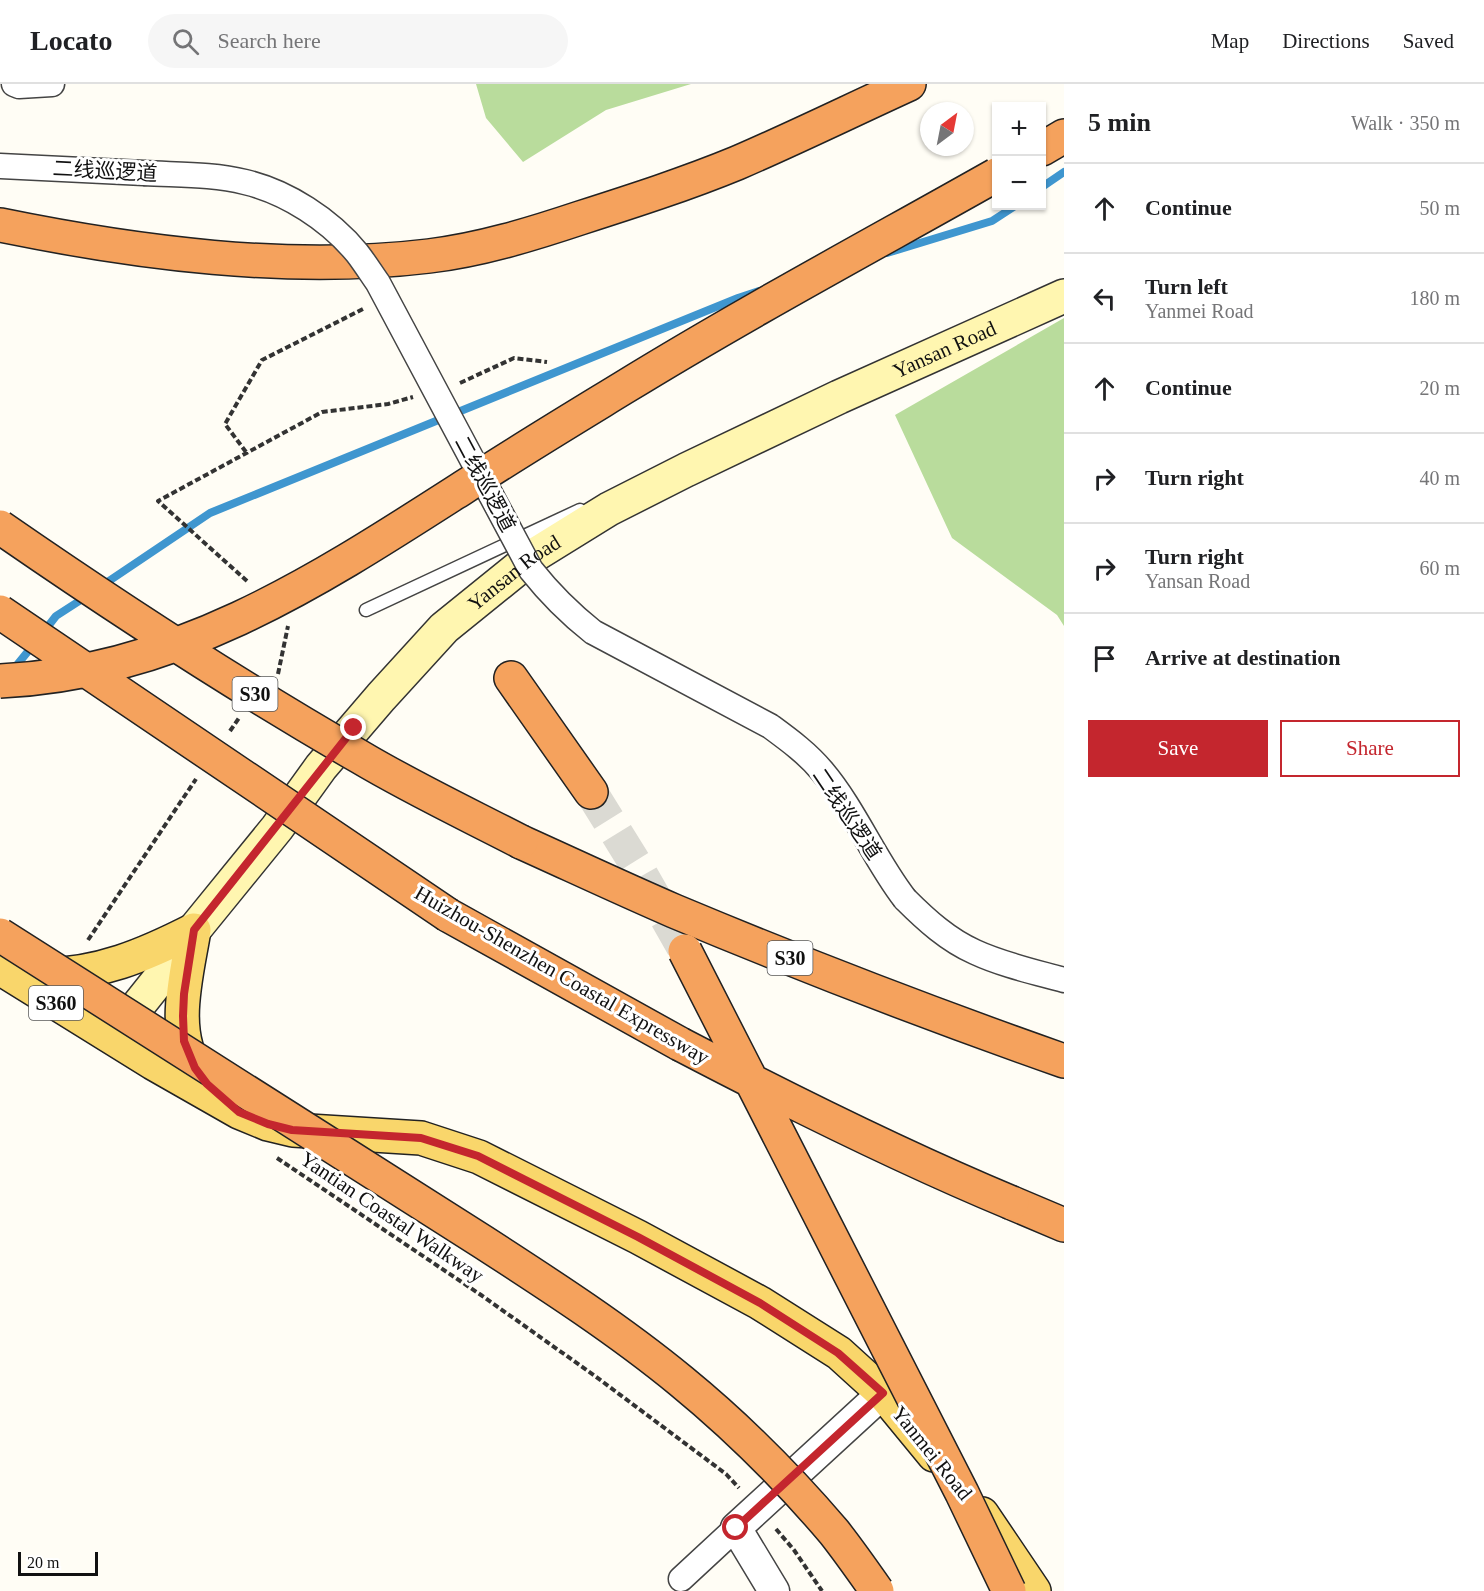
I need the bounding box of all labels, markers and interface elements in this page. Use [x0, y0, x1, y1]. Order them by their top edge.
search box [148, 14, 568, 68]
text: Locato [30, 25, 112, 56]
icon: search [169, 25, 202, 58]
text: Search here [217, 28, 321, 53]
text: Map [1211, 29, 1249, 53]
text: Directions [1282, 29, 1370, 53]
text: Saved [1403, 29, 1454, 53]
north arrow [920, 102, 974, 156]
map controls [992, 102, 1046, 210]
button: + [992, 102, 1046, 156]
text: 5 min [1088, 108, 1151, 137]
text: Walk · 350 m [1351, 112, 1460, 134]
street label: 二线巡逻道 [52, 156, 158, 186]
button: − [992, 156, 1046, 210]
icon: ahead [1088, 192, 1121, 225]
text: Continue [1145, 195, 1232, 220]
text: 50 m [1419, 197, 1460, 219]
text: Turn left [1145, 274, 1228, 299]
icon: left [1088, 282, 1121, 315]
text: 180 m [1409, 287, 1460, 309]
text: Yanmei Road [1145, 300, 1254, 322]
street label: Yansan Road [889, 316, 1000, 383]
icon: ahead [1088, 372, 1121, 405]
text: Continue [1145, 375, 1232, 400]
text: 20 m [1419, 377, 1460, 399]
street label: 二线巡逻道 [450, 432, 520, 536]
icon: right [1088, 462, 1121, 495]
text: Turn right [1145, 465, 1244, 490]
text: 40 m [1419, 467, 1460, 489]
street label: Yansan Road [463, 530, 565, 616]
text: Turn right [1145, 544, 1244, 569]
icon: right [1088, 552, 1121, 585]
text: 60 m [1419, 557, 1460, 579]
text: Yansan Road [1145, 570, 1250, 592]
icon: arrive [1088, 642, 1121, 675]
text: Arrive at destination [1145, 645, 1341, 670]
road number: S30 [232, 677, 278, 711]
route end [340, 714, 366, 740]
button: Save [1088, 720, 1268, 777]
button: Share [1280, 720, 1460, 777]
street label: 二线巡逻道 [808, 764, 886, 864]
street label: Huizhou-Shenzhen Coastal Expressway [411, 881, 714, 1070]
road number: S30 [768, 941, 812, 975]
road number: S360 [29, 986, 83, 1020]
street label: Yantian Coastal Walkway [296, 1147, 489, 1288]
street label: Yanmei Road [887, 1401, 977, 1505]
route start [722, 1514, 748, 1540]
scale bar [18, 1549, 98, 1576]
text: 20 m [27, 1554, 59, 1571]

